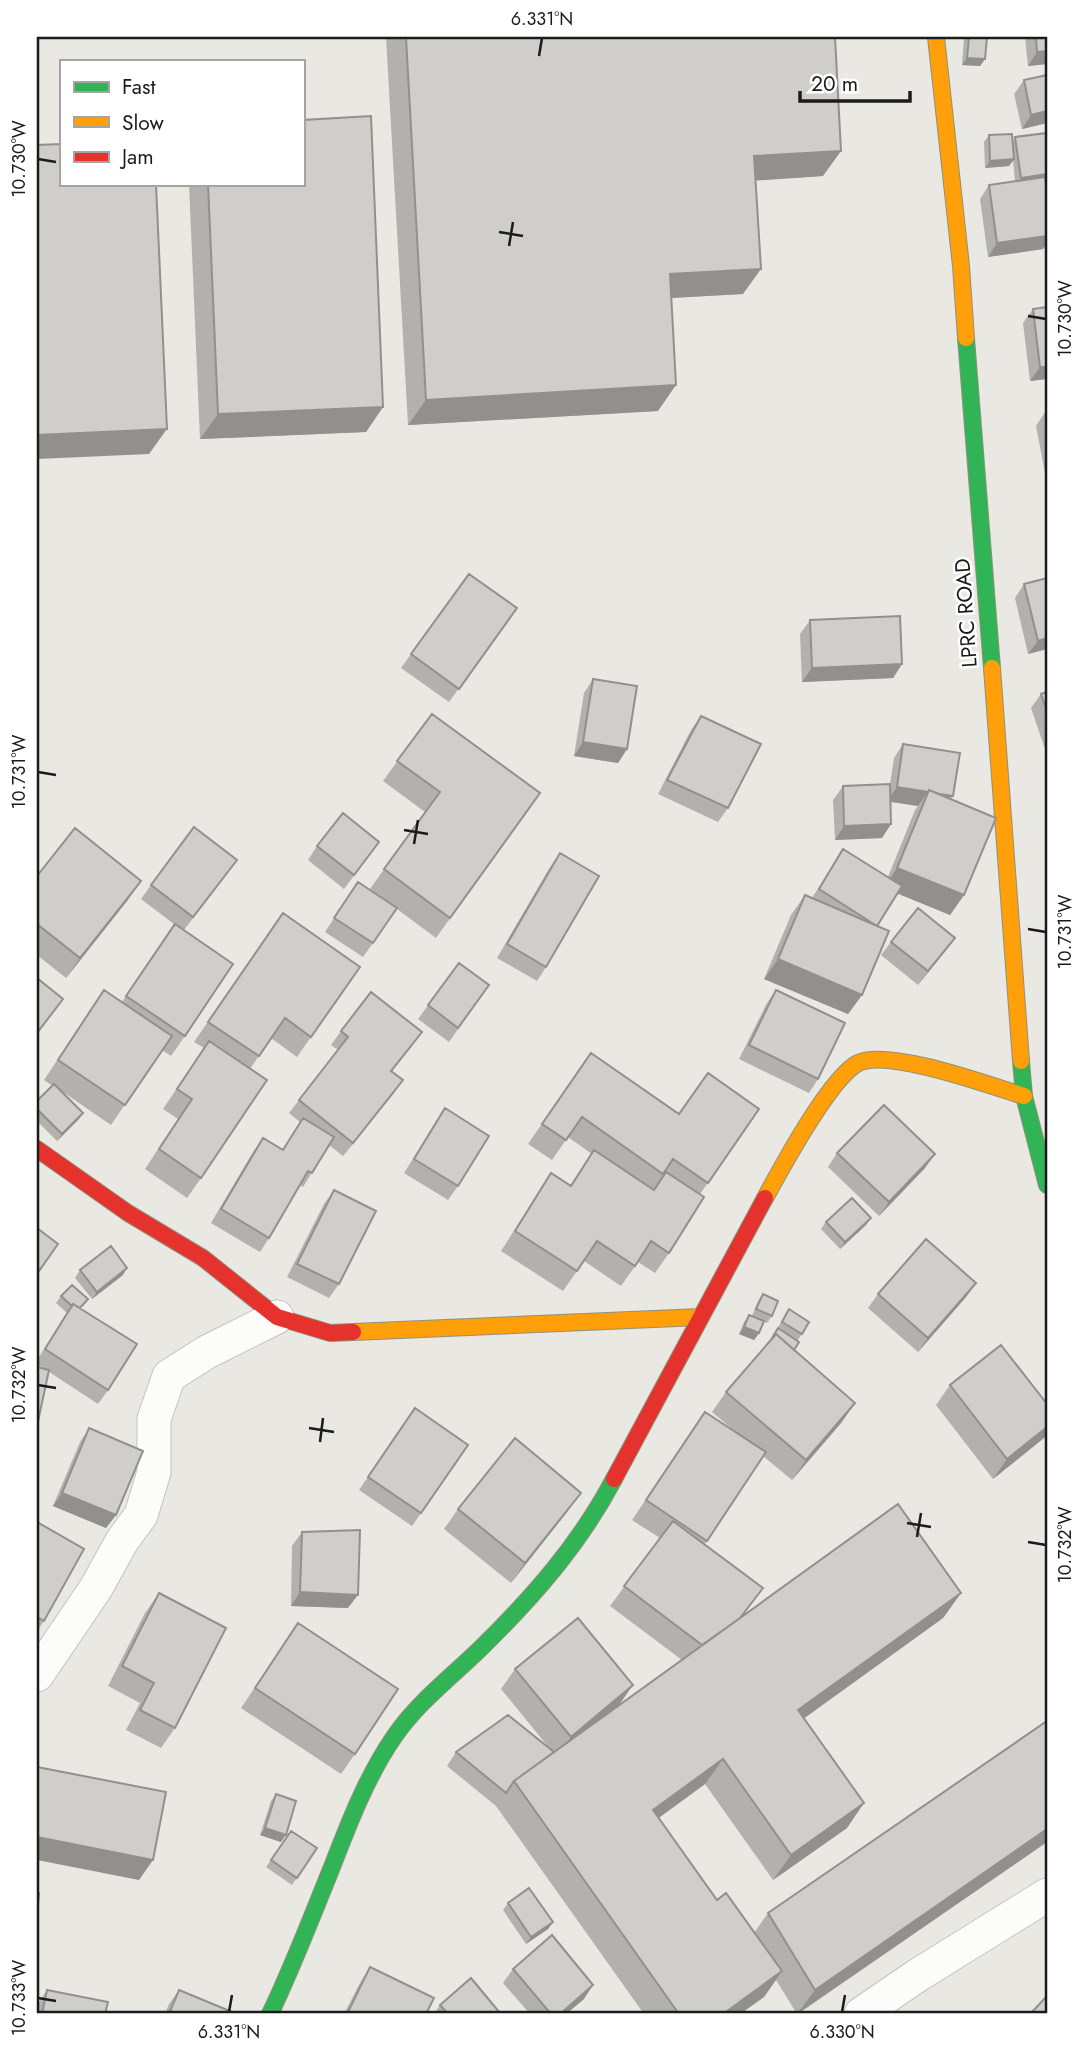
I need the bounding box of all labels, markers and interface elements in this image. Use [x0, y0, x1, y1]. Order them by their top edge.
text: 6.331°N [511, 6, 573, 32]
legend [60, 60, 304, 186]
scale bar [800, 60, 911, 104]
text: 20 m [811, 69, 858, 99]
text: Fast [122, 72, 155, 102]
text: Slow [122, 108, 164, 138]
text: 10.730°W [6, 120, 32, 198]
text: Jam [119, 142, 154, 172]
text: 10.730°W [1052, 280, 1078, 358]
street label: LPRC ROAD [947, 557, 985, 669]
text: 10.731°W [6, 735, 32, 809]
text: 10.731°W [1052, 895, 1078, 969]
text: 10.732°W [6, 1347, 32, 1423]
text: 10.732°W [1052, 1507, 1078, 1583]
text: 10.733°W [6, 1960, 32, 2036]
text: 6.331°N [198, 2019, 260, 2045]
text: 6.330°N [809, 2019, 875, 2045]

